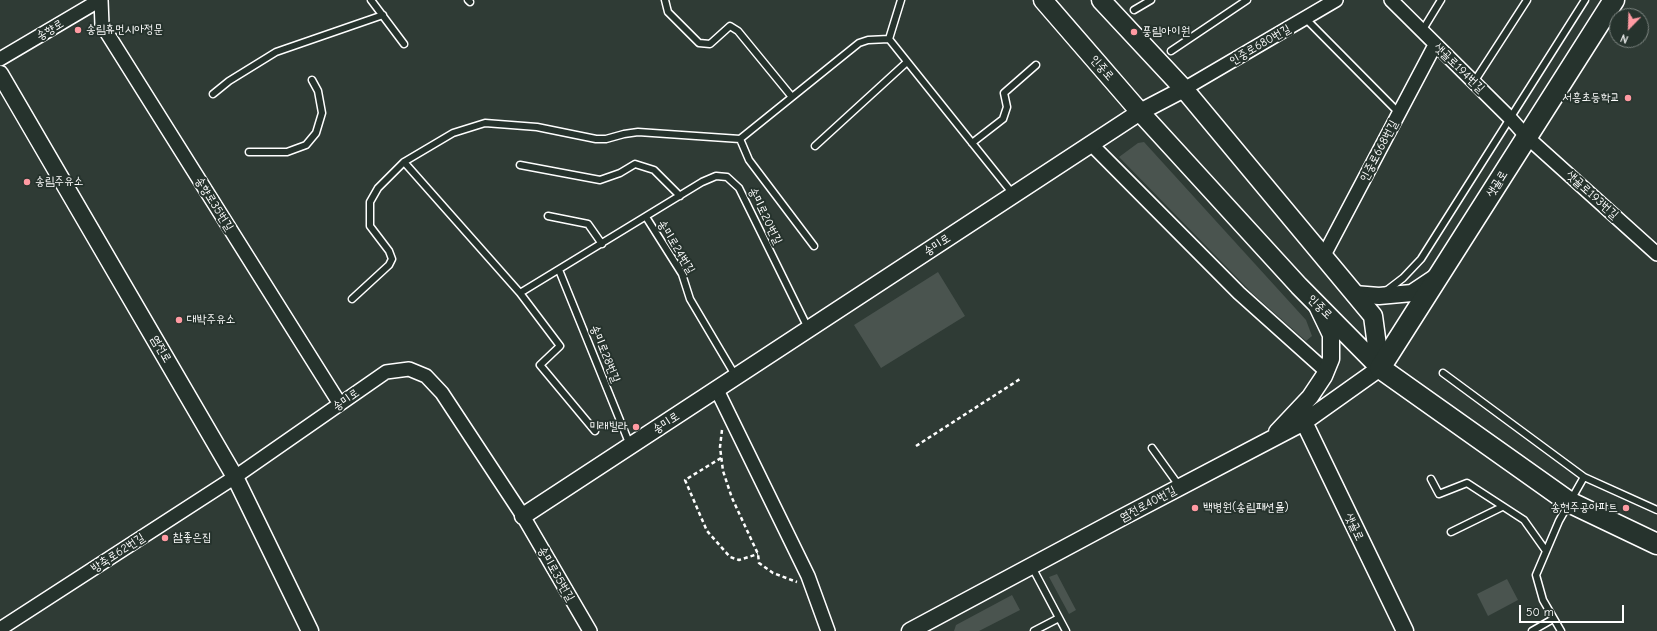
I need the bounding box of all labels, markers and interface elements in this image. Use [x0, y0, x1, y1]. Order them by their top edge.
north arrow [1609, 8, 1649, 48]
street label: 송향로 [34, 16, 66, 44]
street label: 인중로680번길 [1227, 22, 1293, 68]
place label: 송림휴먼시아정문 [86, 23, 163, 37]
marker: 송림휴먼시아정문 [73, 25, 83, 35]
place label: 풍림아이원 [1142, 25, 1190, 39]
marker: 풍림아이원 [1129, 27, 1139, 37]
text: N [1619, 31, 1630, 46]
street label: 샛골로194번길 [1431, 40, 1487, 96]
street label: 인중로 [1087, 52, 1117, 84]
place label: 서흥초등학교 [1562, 91, 1620, 105]
marker: 서흥초등학교 [1623, 93, 1633, 103]
street label: 인중로668번길 [1357, 118, 1401, 184]
street label: 샛골로 [1483, 168, 1511, 200]
street label: 샛골로193번길 [1563, 168, 1621, 222]
street label: 송향로35번길 [192, 174, 236, 234]
place label: 송림주유소 [35, 175, 83, 189]
marker: 송림주유소 [22, 177, 32, 187]
street label: 송미로20번길 [745, 185, 785, 247]
street label: 송미로24번길 [654, 217, 698, 277]
street label: 송미로 [921, 231, 953, 259]
street label: 인중로 [1305, 292, 1335, 322]
place label: 대박주유소 [187, 313, 235, 327]
marker: 대박주유소 [174, 315, 184, 325]
street label: 송미로28번길 [587, 323, 623, 385]
street label: 염전로 [148, 333, 174, 365]
street label: 송미로 [330, 386, 362, 414]
street label: 송미로 [650, 409, 682, 437]
place label: 미래빌라 [589, 420, 628, 434]
marker: 미래빌라 [631, 422, 641, 432]
street label: 염전로40번길 [1118, 483, 1178, 525]
place label: 백병원(송림패션몰) [1203, 501, 1289, 515]
place label: 송현주공아파트 [1550, 501, 1618, 515]
marker: 백병원(송림패션몰) [1190, 503, 1200, 513]
marker: 송현주공아파트 [1621, 503, 1631, 513]
street label: 샛골로 [1341, 511, 1367, 543]
street label: 방축로62번길 [88, 530, 148, 576]
place label: 참좋은집 [173, 531, 212, 545]
marker: 참좋은집 [160, 533, 170, 543]
street label: 송미로35번길 [535, 544, 577, 604]
scale bar [1521, 597, 1626, 623]
text: 50 m [1526, 605, 1554, 619]

